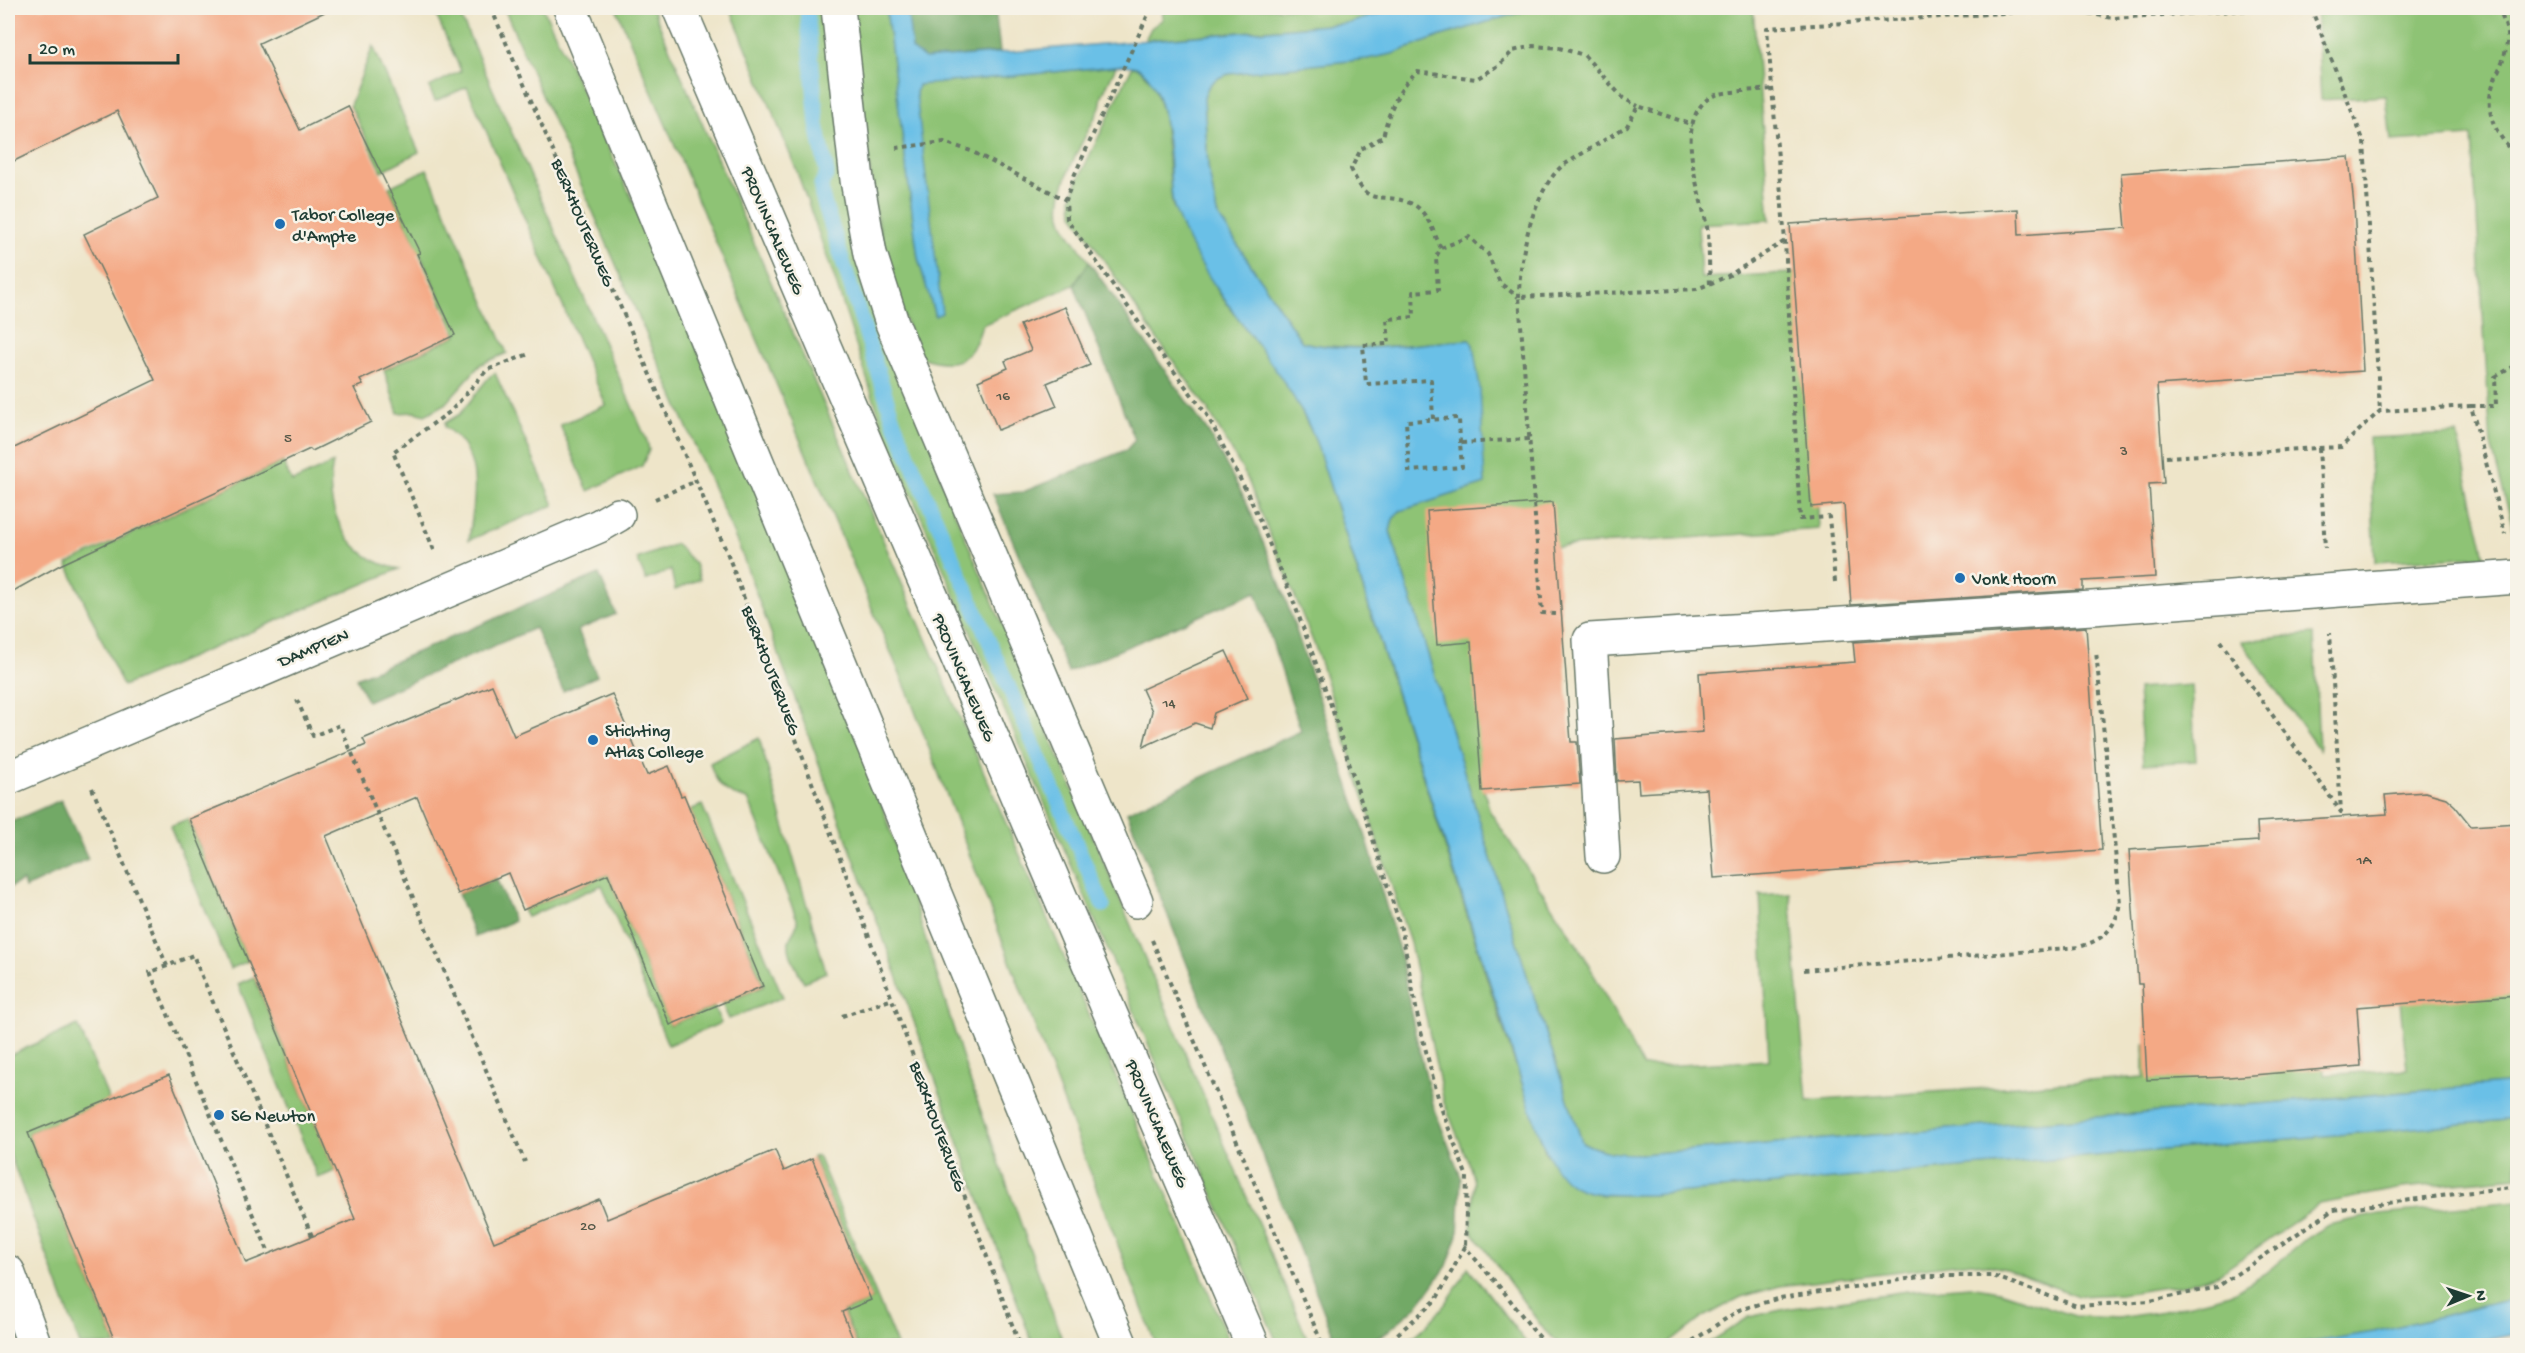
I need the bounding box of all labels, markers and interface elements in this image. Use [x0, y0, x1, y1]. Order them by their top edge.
scale bar [30, 27, 178, 65]
text: 20 m [39, 40, 75, 61]
street label: BERKHOUTERWEG [545, 155, 618, 291]
street label: PROVINCIALEWEG [735, 163, 808, 299]
place label: Tabor College d'Ampte [291, 206, 395, 248]
marker: Tabor College d'Ampte [273, 217, 287, 231]
house number: 16 [995, 388, 1010, 406]
house number: 5 [284, 430, 292, 448]
house number: 3 [2119, 443, 2128, 461]
place label: Vonk Hoorn [1971, 570, 2057, 591]
marker: Vonk Hoorn [1953, 571, 1967, 585]
street label: BERKHOUTERWEG [735, 602, 804, 739]
street label: PROVINCIALEWEG [926, 610, 999, 746]
street label: DAMPTEN [275, 625, 352, 674]
house number: 14 [1161, 695, 1176, 713]
place label: Stichting Atlas College [605, 722, 704, 764]
marker: Stichting Atlas College [586, 733, 600, 747]
house number: 1A [2356, 852, 2373, 870]
street label: PROVINCIALEWEG [1119, 1056, 1192, 1192]
street label: BERKHOUTERWEG [903, 1058, 970, 1195]
place label: SG Newton [231, 1107, 316, 1128]
marker: SG Newton [212, 1108, 226, 1122]
house number: 20 [580, 1218, 596, 1236]
north arrow [2438, 1266, 2498, 1326]
text: N [2470, 1290, 2489, 1302]

